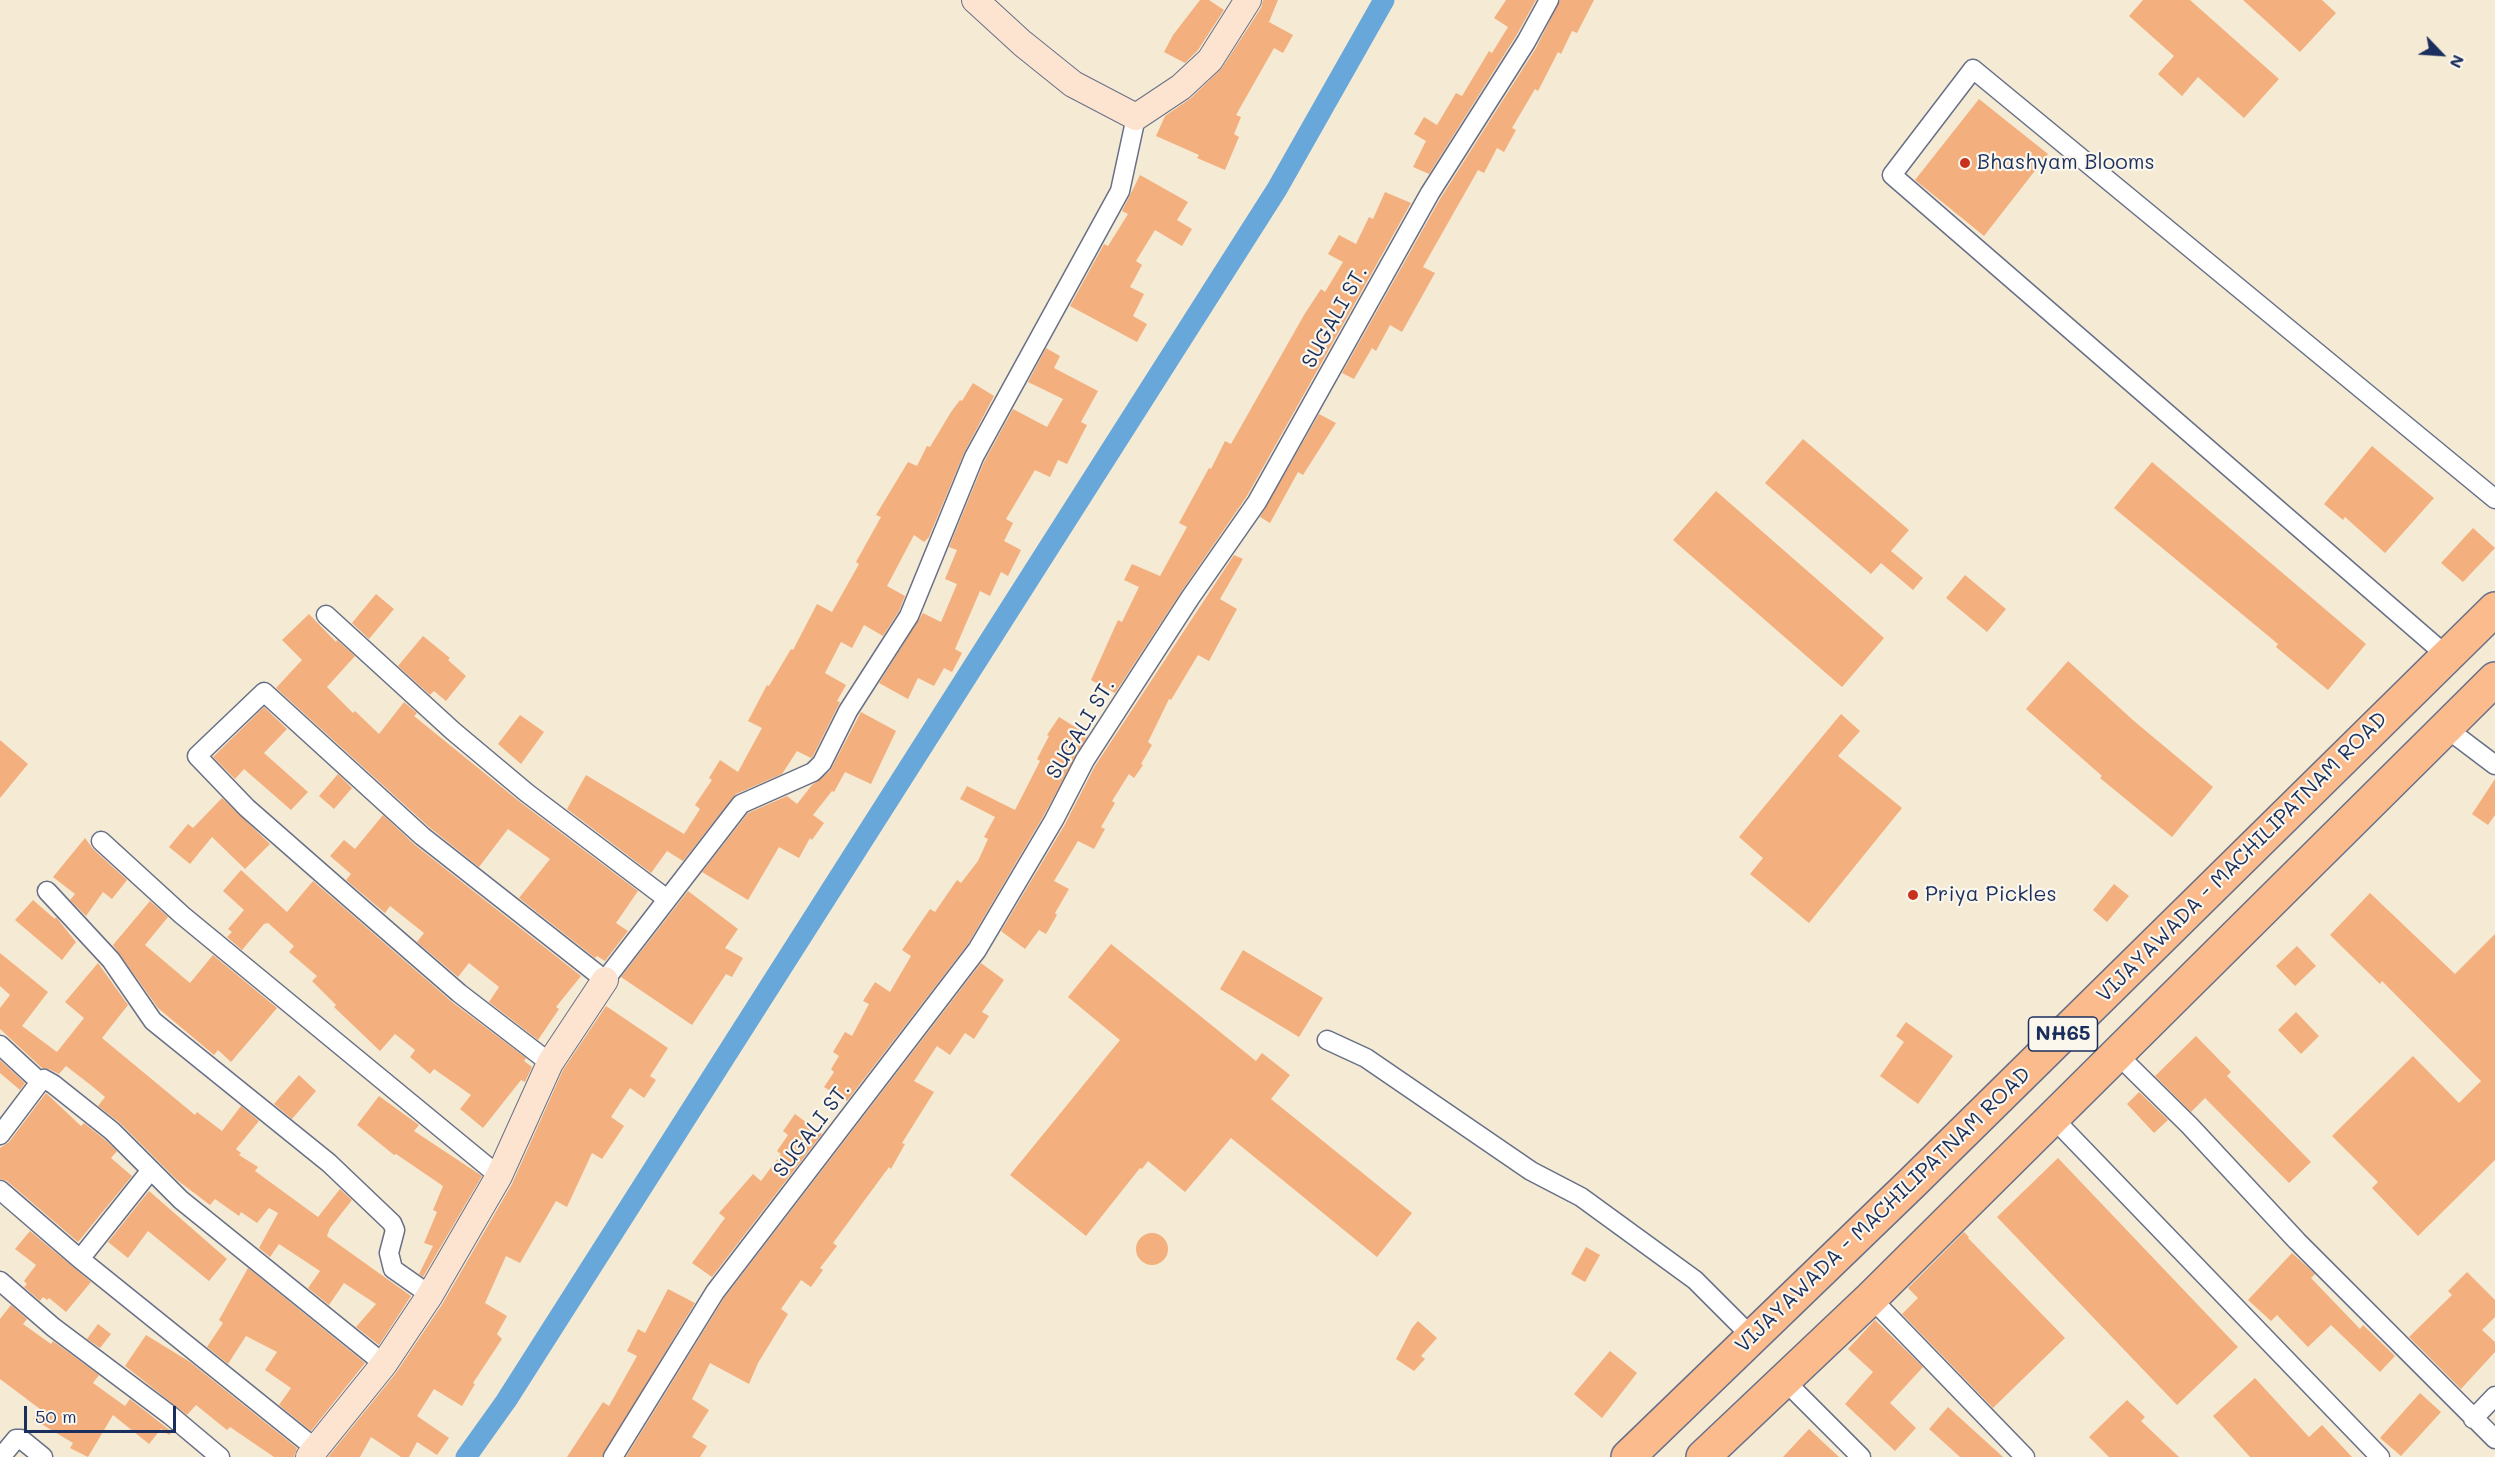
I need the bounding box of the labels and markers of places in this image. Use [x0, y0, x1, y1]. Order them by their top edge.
place label: Bhashyam Blooms [1977, 150, 2155, 176]
marker: Bhashyam Blooms [1958, 156, 1972, 170]
place label: Priya Pickles [1925, 882, 2057, 908]
marker: Priya Pickles [1906, 888, 1920, 902]

